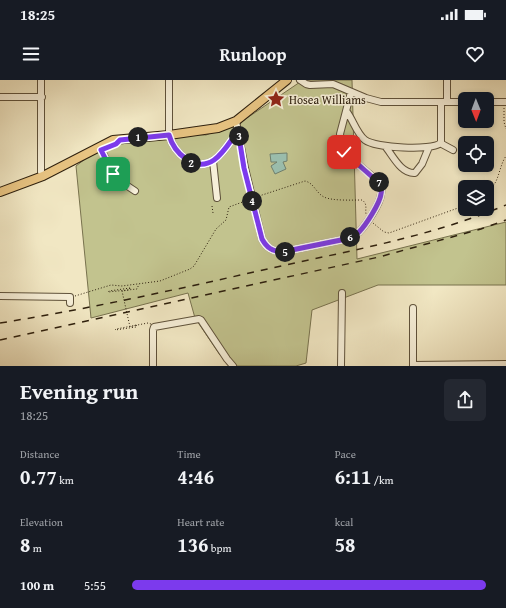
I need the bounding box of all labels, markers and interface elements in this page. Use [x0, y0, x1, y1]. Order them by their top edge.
text: 18:25 [20, 4, 55, 25]
text: Runloop [219, 41, 287, 68]
icon: menu [20, 43, 42, 65]
icon: heart [464, 43, 486, 65]
place icon: Hosea Williams [266, 89, 286, 109]
place label: Hosea Williams [289, 91, 366, 108]
north arrow [458, 92, 494, 128]
map controls [458, 92, 494, 216]
pin: 3 [229, 126, 249, 146]
pin: 1 [128, 127, 148, 147]
text: 3 [236, 128, 242, 144]
text: 1 [135, 129, 141, 145]
pin [327, 135, 361, 169]
button: locate [458, 136, 494, 172]
icon: check [333, 141, 355, 163]
pin: 2 [181, 153, 201, 173]
text: 2 [188, 155, 194, 171]
pin [96, 157, 130, 191]
icon: arrive [102, 163, 124, 185]
pin: 7 [369, 172, 389, 192]
text: 7 [376, 174, 382, 190]
button: layers [458, 180, 494, 216]
pin: 4 [242, 191, 262, 211]
text: 4 [249, 193, 255, 209]
pin: 6 [340, 227, 360, 247]
text: 6 [347, 229, 353, 245]
pin: 5 [275, 242, 295, 262]
text: 5 [282, 244, 288, 260]
text: Evening run [20, 375, 138, 407]
button: share [444, 379, 486, 421]
text: 18:25 [20, 406, 48, 425]
text: Distance [20, 446, 59, 462]
text: Time [177, 446, 201, 462]
text: Pace [335, 446, 356, 462]
text: 0.77 [20, 462, 57, 491]
text: 4:46 [177, 462, 214, 491]
text: 6:11 [335, 462, 371, 491]
text: km [57, 472, 74, 488]
text: /km [371, 472, 394, 488]
text: Elevation [20, 514, 63, 530]
text: Heart rate [177, 514, 225, 530]
text: kcal [335, 514, 353, 530]
text: 8 [20, 530, 30, 559]
text: 136 [177, 530, 208, 559]
text: 58 [335, 530, 355, 559]
text: m [30, 540, 42, 556]
text: bpm [208, 540, 231, 556]
text: 100 m [20, 576, 54, 595]
text: 5:55 [84, 576, 106, 595]

